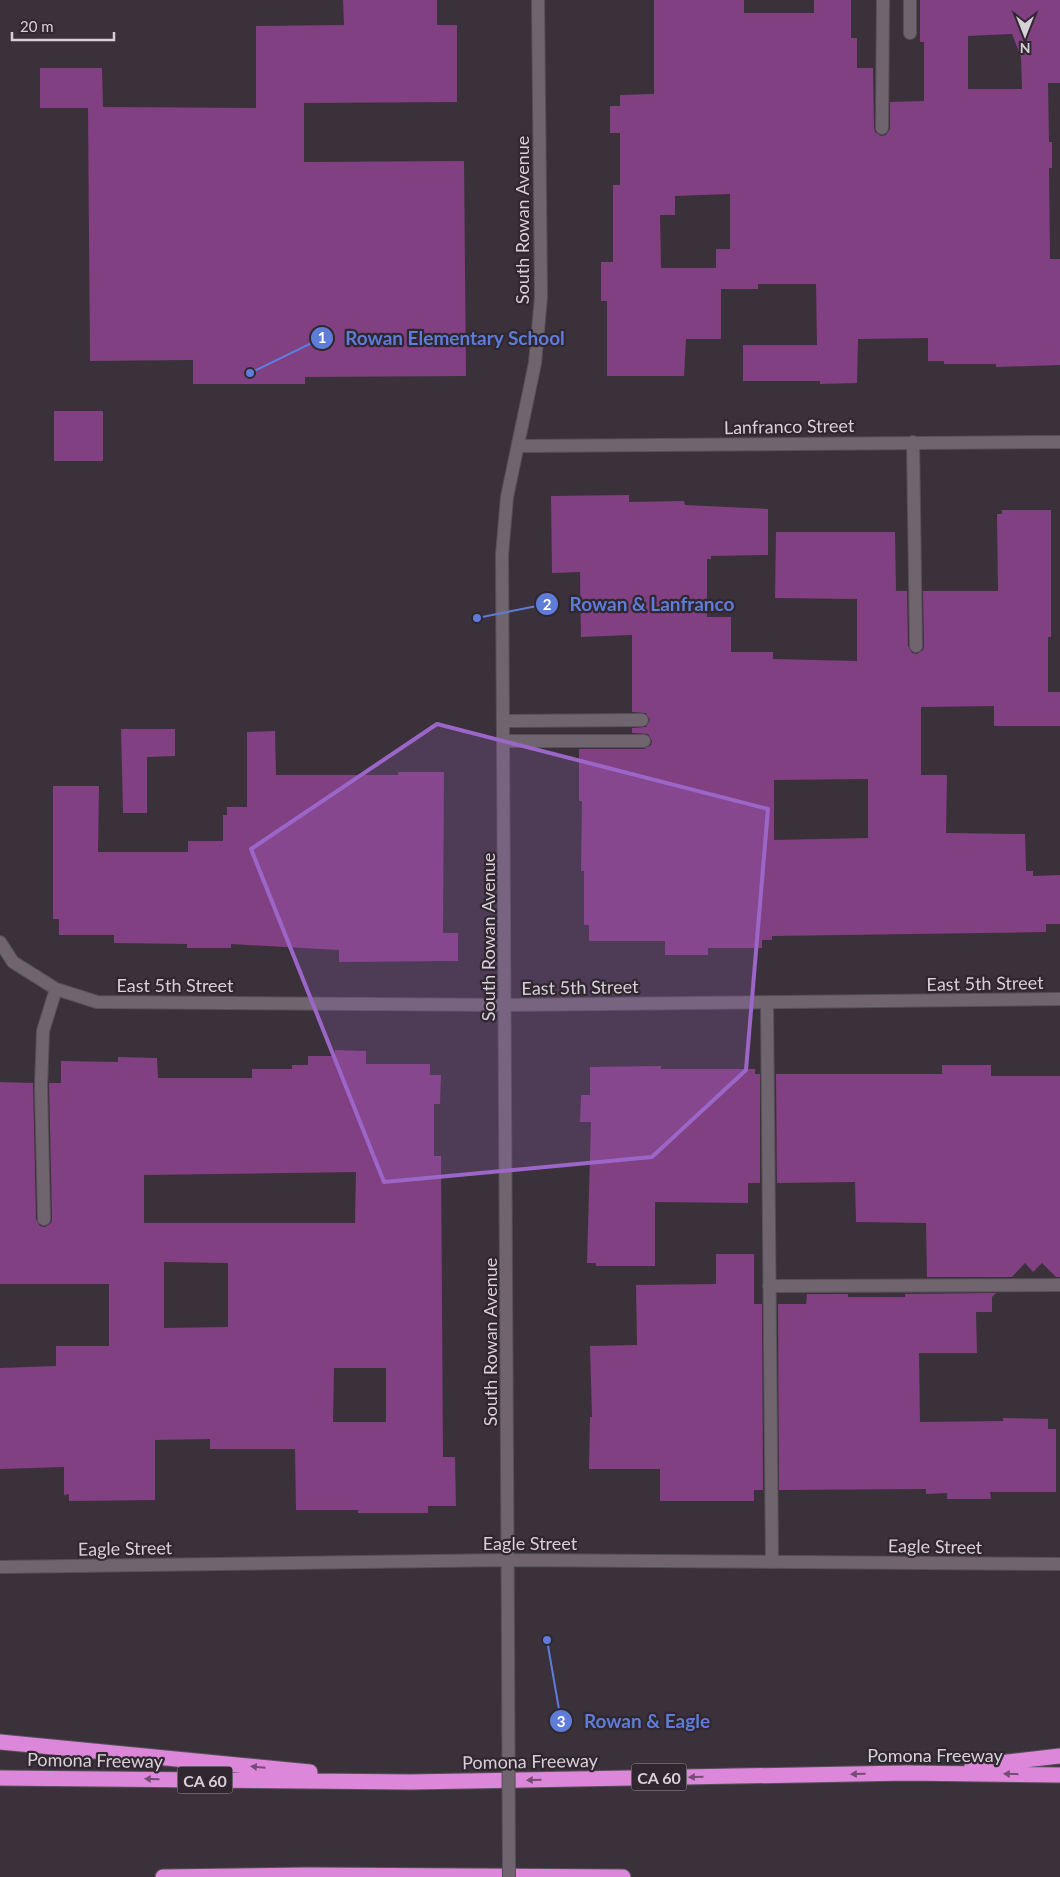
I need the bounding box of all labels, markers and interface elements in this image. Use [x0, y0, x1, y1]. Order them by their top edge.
scale bar [12, 10, 115, 42]
north arrow [1000, 10, 1050, 60]
text: 20 m [20, 17, 54, 35]
text: N [1020, 40, 1030, 57]
street label: South Rowan Avenue [511, 136, 533, 304]
callout: Rowan Elementary School [310, 321, 575, 355]
text: Rowan Elementary School [345, 326, 565, 349]
text: 1 [318, 328, 326, 346]
street label: Lanfranco Street [724, 414, 855, 438]
callout: Rowan & Lanfranco [534, 587, 744, 621]
text: Rowan & Lanfranco [570, 592, 735, 615]
text: 2 [543, 595, 552, 613]
street label: South Rowan Avenue [477, 853, 499, 1021]
street label: East 5th Street [926, 971, 1044, 995]
street label: East 5th Street [116, 974, 234, 996]
street label: East 5th Street [521, 975, 639, 999]
street label: South Rowan Avenue [479, 1258, 501, 1426]
street label: Eagle Street [483, 1532, 578, 1554]
street label: Eagle Street [888, 1534, 983, 1558]
street label: Eagle Street [78, 1536, 173, 1560]
callout: Rowan & Eagle [549, 1704, 720, 1738]
text: Rowan & Eagle [584, 1709, 710, 1732]
text: 3 [557, 1712, 565, 1730]
street label: Pomona Freeway [867, 1744, 1004, 1766]
street label: Pomona Freeway [27, 1748, 164, 1772]
street label: Pomona Freeway [462, 1749, 599, 1773]
one-way arrow [250, 1763, 266, 1771]
road number: CA 60 [632, 1764, 686, 1790]
road number: CA 60 [178, 1766, 232, 1794]
one-way arrow [850, 1770, 866, 1778]
one-way arrow [1003, 1770, 1019, 1778]
one-way arrow [688, 1773, 704, 1781]
one-way arrow [144, 1775, 160, 1783]
one-way arrow [525, 1776, 541, 1784]

